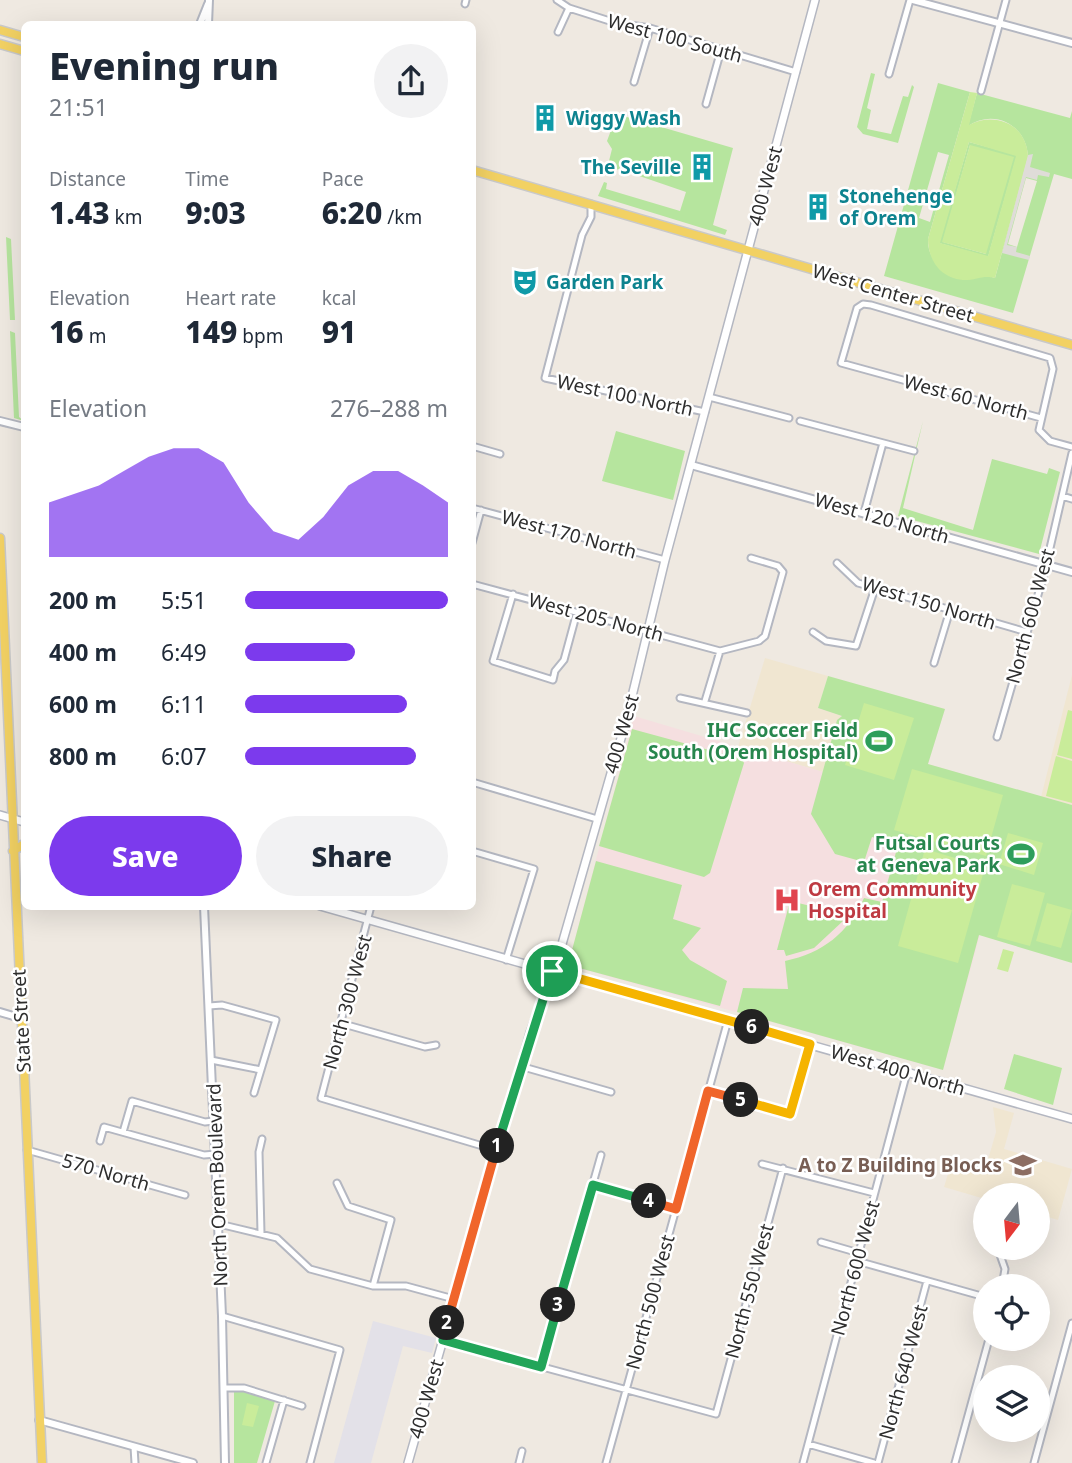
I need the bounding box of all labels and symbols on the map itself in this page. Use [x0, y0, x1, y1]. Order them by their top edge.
street label: West 100 South [605, 7, 745, 69]
building icon: Wiggy Wash [530, 103, 560, 133]
place label: Wiggy Wash [566, 105, 681, 131]
street label: 400 West [742, 143, 788, 229]
building icon: The Seville [687, 152, 717, 182]
place label: The Seville [581, 154, 681, 180]
place label: Stonehenge of Orem [839, 183, 953, 231]
building icon: Stonehenge of Orem [803, 192, 833, 222]
street label: West Center Street [809, 258, 977, 329]
theatre icon: Garden Park [510, 267, 540, 297]
place label: Garden Park [546, 269, 664, 295]
street label: West 100 North [554, 368, 696, 422]
street label: West 60 North [901, 368, 1031, 426]
street label: West 120 North [812, 486, 952, 550]
street label: West 170 North [499, 503, 639, 565]
street label: North 600 West [999, 545, 1061, 686]
street label: West 150 North [859, 570, 999, 636]
street label: West 205 North [526, 586, 666, 648]
street label: 400 West [597, 691, 645, 777]
place label: IHC Soccer Field South (Orem Hospital) [648, 717, 858, 765]
sports icon: IHC Soccer Field South (Orem Hospital) [864, 726, 894, 756]
place label: Futsal Courts at Geneva Park [856, 830, 1000, 878]
sports icon: Futsal Courts at Geneva Park [1006, 839, 1036, 869]
place label: Orem Community Hospital [808, 876, 977, 924]
hospital icon: Orem Community Hospital [772, 885, 802, 915]
street label: North 300 West [316, 931, 378, 1072]
pin [522, 941, 582, 1001]
street label: State Street [5, 968, 37, 1073]
pin: 6 [734, 1010, 770, 1044]
street label: West 400 North [828, 1038, 968, 1102]
pin: 5 [724, 1082, 758, 1118]
street label: North Orem Boulevard [200, 1083, 234, 1287]
pin: 1 [480, 1128, 514, 1164]
street label: 570 North [59, 1147, 153, 1197]
school or university icon: A to Z Building Blocks [1008, 1150, 1038, 1180]
place label: A to Z Building Blocks [798, 1152, 1002, 1178]
north arrow [973, 1183, 1050, 1260]
pin: 4 [632, 1184, 666, 1218]
street label: North 600 West [824, 1197, 886, 1338]
street label: North 550 West [718, 1220, 780, 1361]
street label: North 500 West [619, 1231, 681, 1372]
pin: 3 [540, 1288, 576, 1322]
street label: North 640 West [872, 1301, 934, 1442]
pin: 2 [430, 1306, 464, 1340]
street label: 400 West [402, 1356, 450, 1442]

